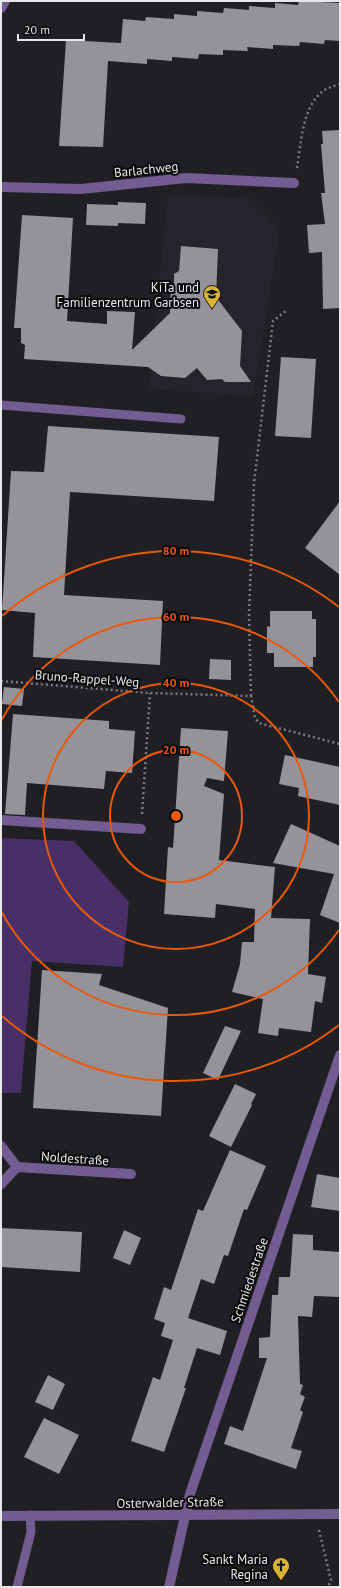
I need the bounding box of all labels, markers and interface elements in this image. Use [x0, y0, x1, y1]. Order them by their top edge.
scale bar [18, 16, 84, 42]
text: 20 m [24, 22, 50, 37]
street label: Barlachweg [113, 158, 179, 181]
place label: KiTa und Familienzentrum Garbsen [57, 279, 199, 311]
school or university icon: KiTa und Familienzentrum Garbsen [202, 284, 222, 309]
text: 80 m [163, 543, 189, 558]
text: 60 m [163, 609, 189, 624]
street label: Bruno-Rappel-Weg [34, 666, 140, 691]
text: 40 m [163, 675, 189, 690]
text: 20 m [163, 742, 189, 757]
centre of rings [169, 809, 183, 823]
street label: Noldestraße [40, 1148, 110, 1169]
street label: Schmiedestraße [227, 1235, 272, 1325]
street label: Osterwalder Straße [116, 1493, 224, 1512]
place label: Sankt Maria Regina [202, 1551, 268, 1583]
church icon: Sankt Maria Regina [271, 1556, 291, 1581]

